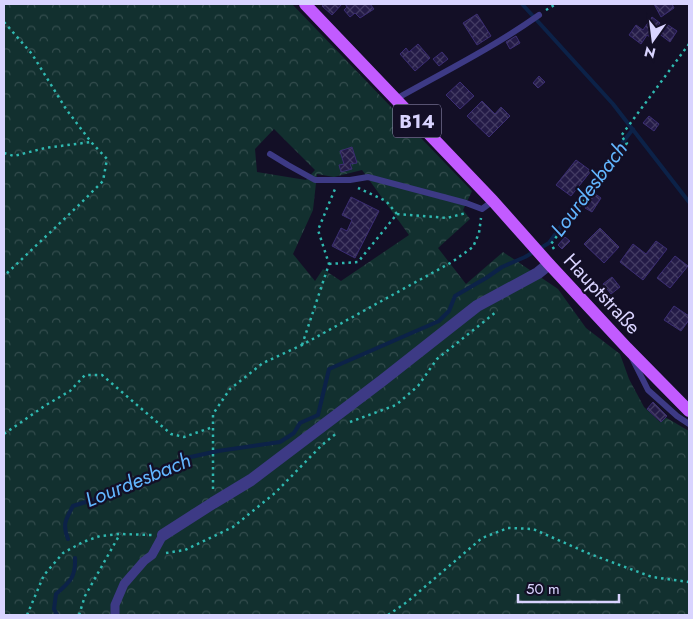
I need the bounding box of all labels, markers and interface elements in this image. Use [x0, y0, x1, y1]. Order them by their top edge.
north arrow [628, 15, 678, 65]
text: N [642, 42, 658, 64]
road number: B14 [393, 104, 441, 138]
water label: Lourdesbach [543, 135, 635, 243]
street label: Hauptstraße [557, 247, 647, 341]
water label: Lourdesbach [80, 445, 196, 515]
scale bar [518, 572, 619, 604]
text: 50 m [526, 578, 560, 600]

